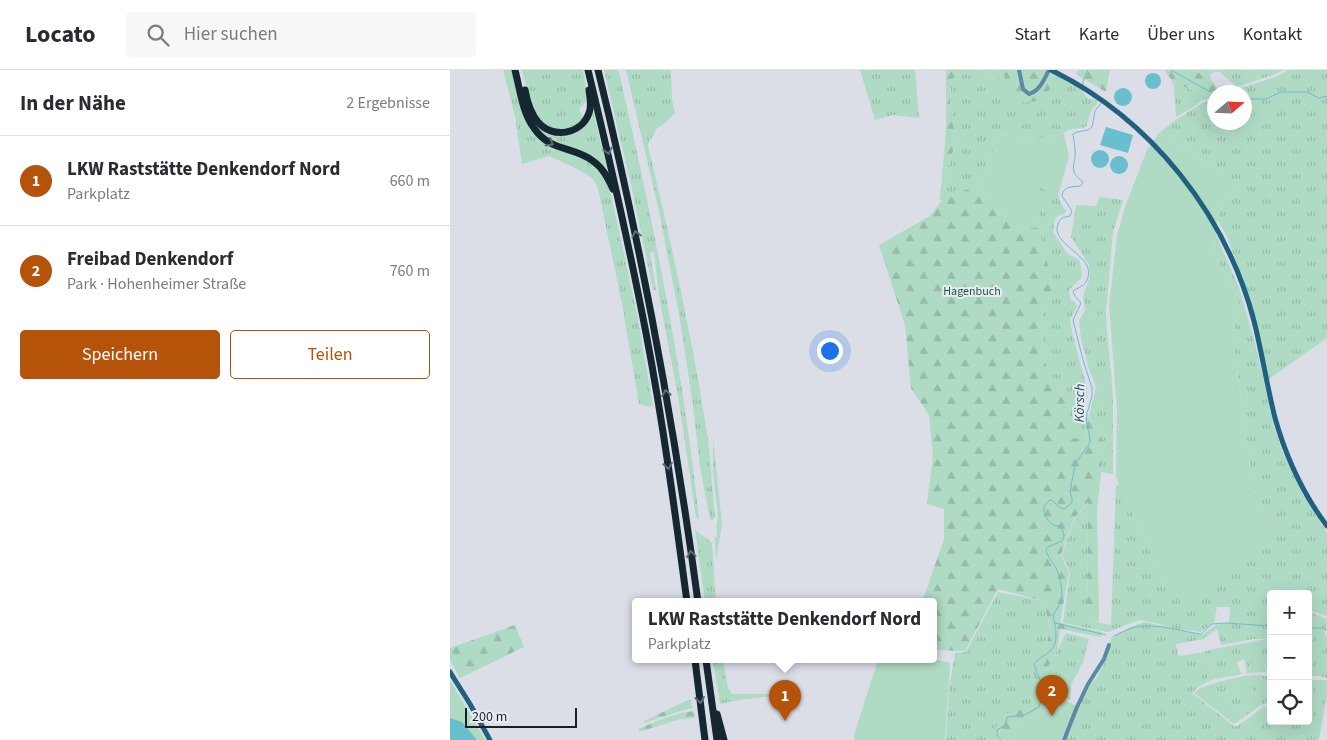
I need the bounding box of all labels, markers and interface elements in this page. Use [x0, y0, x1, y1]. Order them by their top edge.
search box [126, 12, 476, 57]
text: Locato [25, 17, 96, 52]
icon: search [144, 21, 172, 49]
text: Hier suchen [184, 21, 278, 48]
text: Start [1014, 22, 1051, 47]
text: Karte [1079, 22, 1119, 47]
text: Über uns [1147, 22, 1215, 47]
text: Kontakt [1243, 22, 1302, 47]
north arrow [1207, 85, 1252, 130]
text: In der Nähe [20, 88, 126, 118]
text: 2 Ergebnisse [346, 92, 430, 114]
one-way arrow [545, 136, 554, 146]
one-way arrow [602, 147, 613, 156]
text: LKW Raststätte Denkendorf Nord [67, 156, 340, 183]
text: 1 [32, 170, 40, 192]
text: 660 m [390, 170, 430, 192]
text: Parkplatz [67, 183, 130, 205]
one-way arrow [631, 229, 642, 238]
text: Freibad Denkendorf [67, 246, 233, 273]
text: 2 [32, 260, 40, 282]
text: 760 m [390, 260, 430, 282]
text: Park · Hohenheimer Straße [67, 273, 246, 295]
park label: Hagenbuch [943, 283, 1001, 300]
button: Speichern [20, 330, 220, 379]
button: Teilen [230, 330, 430, 379]
your location [817, 338, 843, 364]
water label: Körsch [1070, 384, 1090, 422]
one-way arrow [662, 389, 672, 398]
one-way arrow [663, 462, 673, 471]
one-way arrow [687, 550, 697, 558]
map controls [1267, 590, 1312, 725]
button: + [1267, 590, 1312, 635]
popup [632, 598, 937, 663]
text: LKW Raststätte Denkendorf Nord [648, 606, 921, 633]
text: Parkplatz [648, 633, 711, 655]
button: − [1267, 635, 1312, 680]
pin: 2 [1036, 675, 1068, 716]
pin: 1 [769, 680, 801, 721]
button: locate [1267, 680, 1312, 725]
one-way arrow [694, 696, 705, 704]
scale bar [465, 705, 578, 728]
text: 200 m [472, 707, 507, 727]

